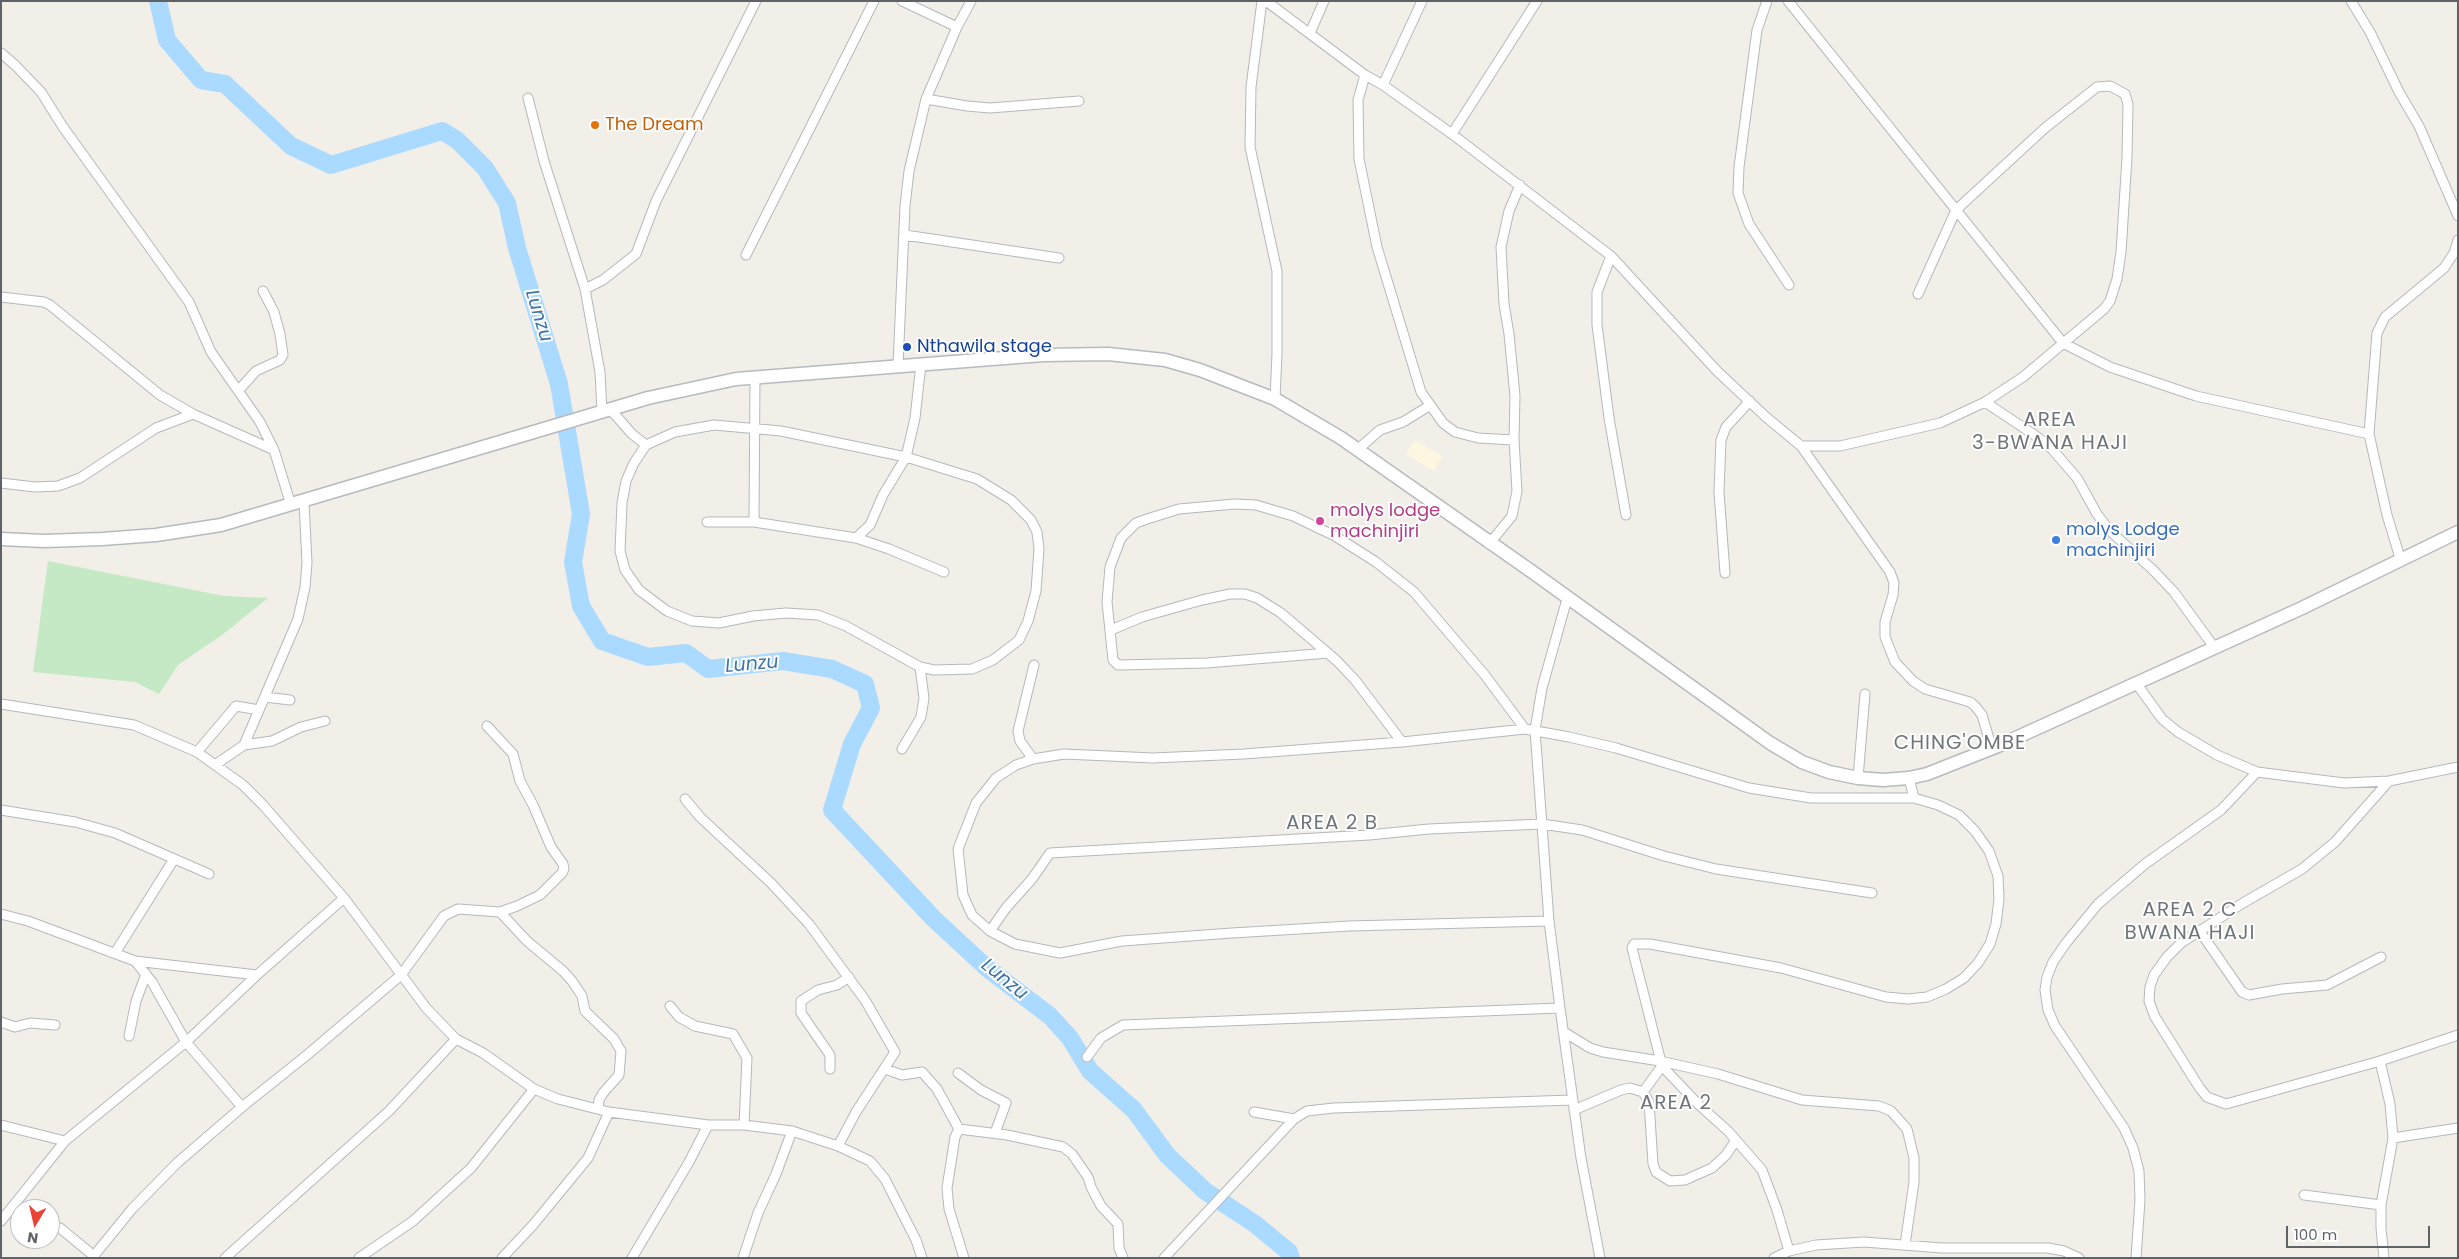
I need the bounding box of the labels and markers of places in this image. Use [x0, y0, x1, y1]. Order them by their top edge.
place label: The Dream [605, 114, 704, 136]
marker: The Dream [589, 119, 601, 131]
place label: Nthawila stage [917, 336, 1052, 358]
marker: Nthawila stage [901, 341, 913, 353]
place label: molys lodge machinjiri [1330, 500, 1440, 542]
marker: molys lodge machinjiri [1314, 515, 1326, 527]
place label: molys Lodge machinjiri [2066, 519, 2180, 562]
marker: molys Lodge machinjiri [2050, 534, 2062, 546]

